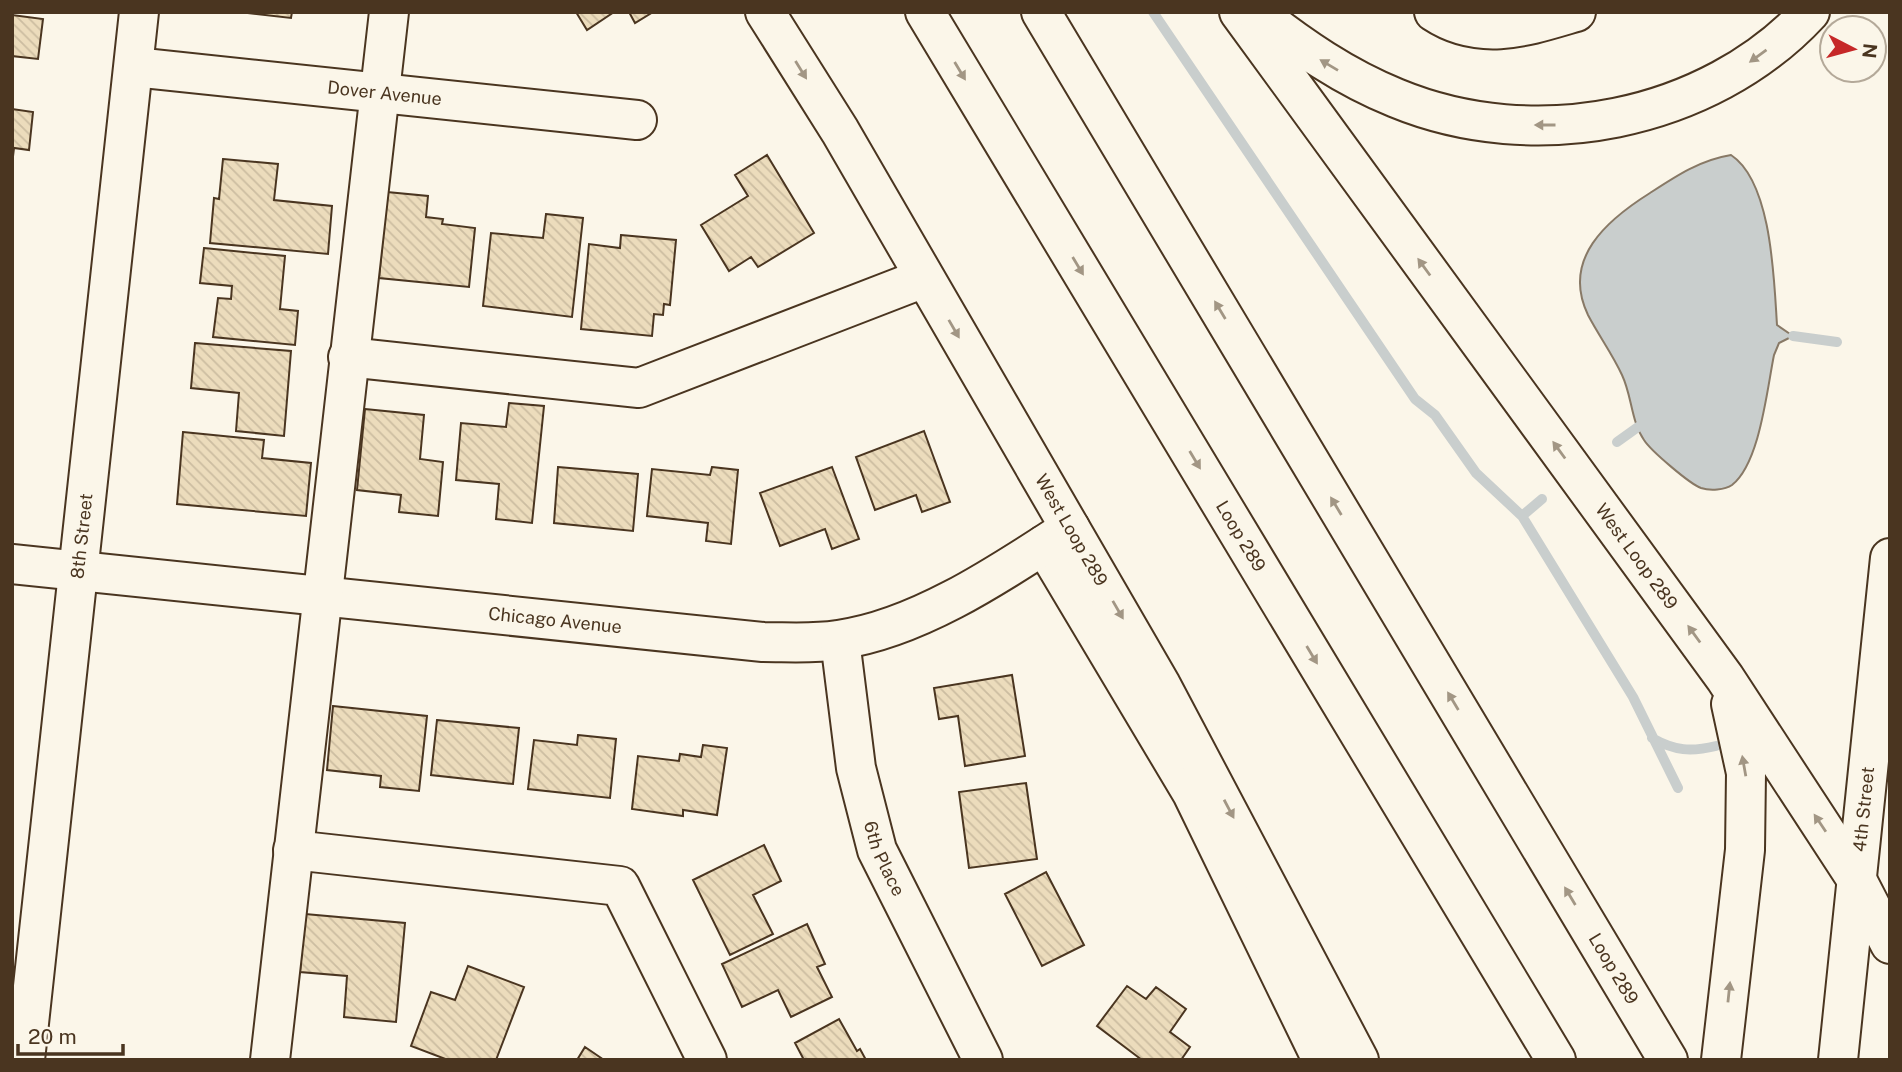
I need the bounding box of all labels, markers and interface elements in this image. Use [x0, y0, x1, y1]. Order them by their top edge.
north arrow [1818, 14, 1888, 84]
text: N [1858, 42, 1882, 59]
one-way arrow [1749, 49, 1767, 63]
one-way arrow [1319, 59, 1338, 71]
one-way arrow [795, 60, 808, 80]
one-way arrow [954, 61, 967, 80]
street label: Dover Avenue [326, 76, 443, 109]
one-way arrow [1534, 119, 1556, 131]
one-way arrow [1071, 256, 1084, 275]
one-way arrow [1418, 258, 1432, 276]
one-way arrow [1213, 301, 1226, 320]
one-way arrow [948, 320, 960, 339]
one-way arrow [1552, 441, 1566, 459]
one-way arrow [1189, 451, 1201, 470]
street label: West Loop 289 [1031, 470, 1112, 590]
street label: 8th Street [66, 492, 97, 580]
one-way arrow [1330, 496, 1343, 515]
street label: Loop 289 [1212, 497, 1270, 575]
street label: West Loop 289 [1591, 499, 1682, 613]
one-way arrow [1112, 601, 1124, 620]
street label: Chicago Avenue [487, 603, 623, 637]
one-way arrow [1687, 625, 1701, 643]
one-way arrow [1306, 646, 1319, 665]
one-way arrow [1447, 691, 1459, 710]
one-way arrow [1738, 755, 1749, 777]
street label: 4th Street [1849, 766, 1878, 853]
one-way arrow [1222, 800, 1234, 820]
one-way arrow [1813, 813, 1826, 833]
street label: 6th Place [860, 819, 909, 899]
one-way arrow [1564, 887, 1576, 906]
street label: Loop 289 [1585, 929, 1643, 1008]
one-way arrow [1724, 981, 1735, 1003]
scale bar [18, 1012, 122, 1056]
text: 20 m [28, 1024, 77, 1049]

